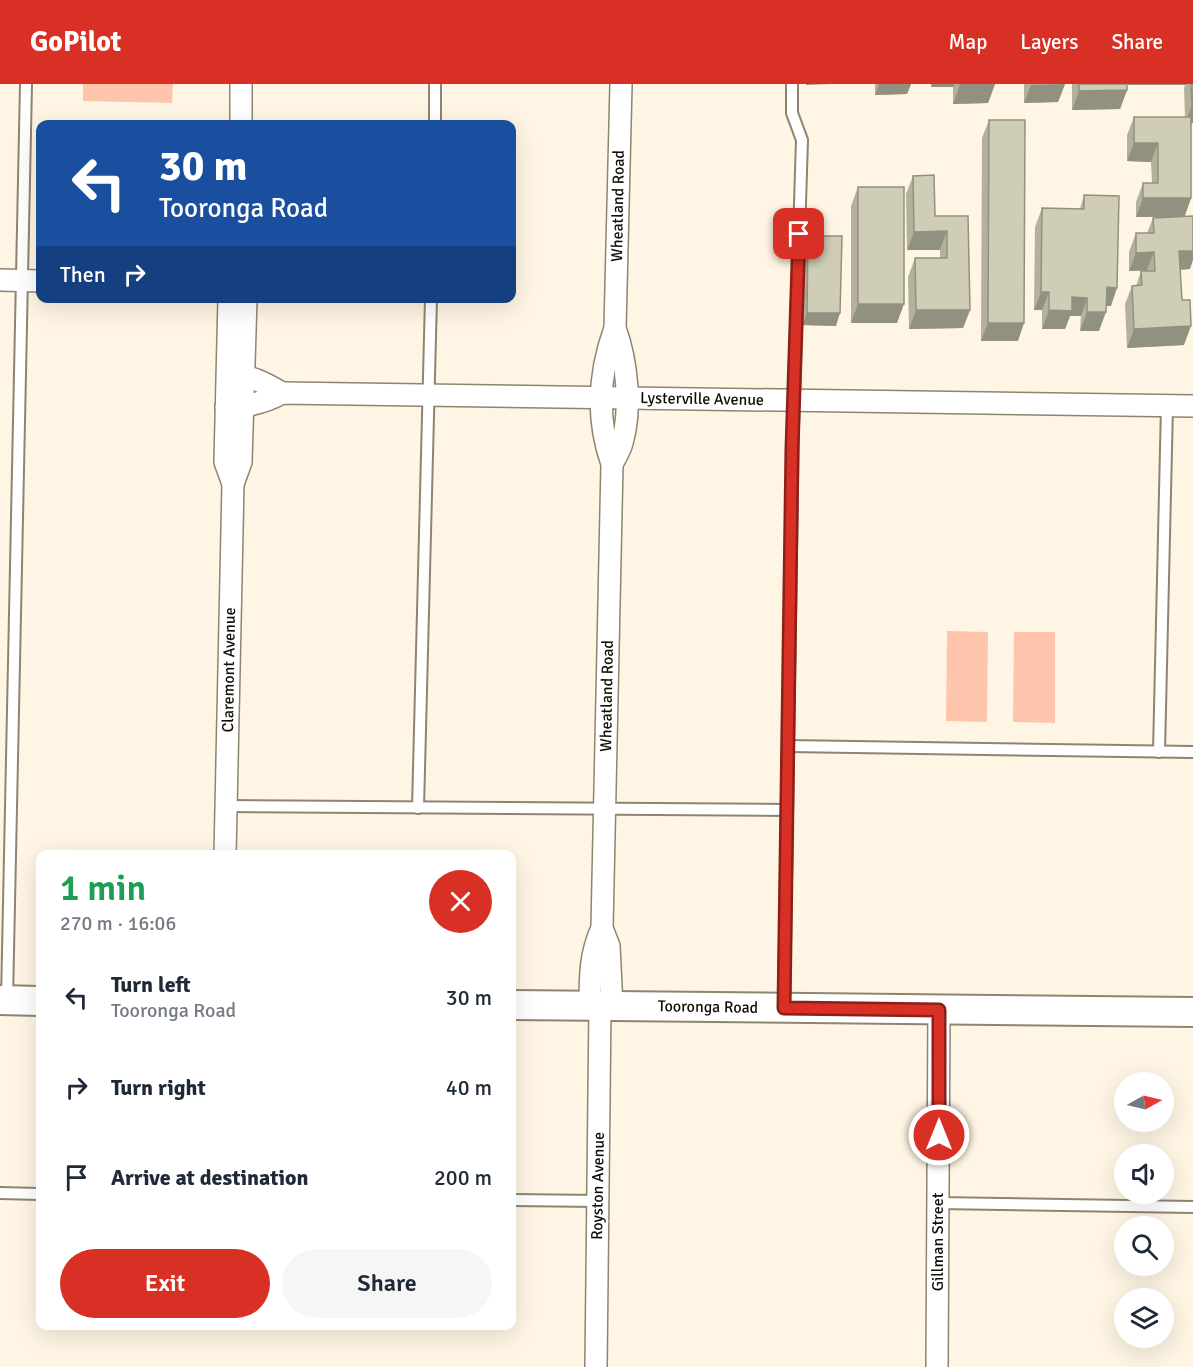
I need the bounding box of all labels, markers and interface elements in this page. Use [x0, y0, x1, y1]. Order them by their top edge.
text: GoPilot [30, 25, 121, 59]
text: Map [949, 29, 987, 55]
text: Layers [1020, 29, 1078, 55]
text: Share [1111, 29, 1163, 55]
text: 30 m [159, 141, 248, 192]
icon: left [60, 144, 138, 222]
street label: Wheatland Road [607, 150, 629, 262]
text: Tooronga Road [159, 192, 328, 225]
pin [773, 208, 824, 259]
icon: arrive [782, 217, 815, 250]
icon: right [118, 258, 151, 291]
text: Then [60, 261, 106, 288]
street label: Lysterville Avenue [640, 388, 764, 410]
street label: Claremont Avenue [218, 607, 240, 733]
street label: Wheatland Road [596, 640, 618, 752]
text: 1 min [60, 866, 146, 911]
button: close [429, 870, 492, 933]
text: 270 m · 16:06 [60, 911, 176, 936]
text: Turn left [111, 971, 191, 998]
icon: left [60, 981, 93, 1014]
text: 30 m [446, 984, 492, 1011]
street label: Tooronga Road [658, 996, 758, 1018]
text: Tooronga Road [111, 998, 236, 1023]
icon: right [60, 1071, 93, 1104]
north arrow [1114, 1072, 1174, 1132]
map controls [1114, 1072, 1174, 1348]
text: Turn right [111, 1074, 206, 1101]
text: 40 m [446, 1074, 492, 1101]
position arrow [907, 1103, 971, 1167]
street label: Royston Avenue [587, 1132, 609, 1240]
button: sound [1114, 1144, 1174, 1204]
icon: arrive [60, 1161, 93, 1194]
text: Arrive at destination [111, 1164, 308, 1191]
text: 200 m [434, 1164, 492, 1191]
street label: Gillman Street [928, 1192, 948, 1291]
button: search [1114, 1216, 1174, 1276]
button: Exit [60, 1249, 270, 1318]
button: Share [282, 1249, 492, 1318]
button: layers [1114, 1288, 1174, 1348]

